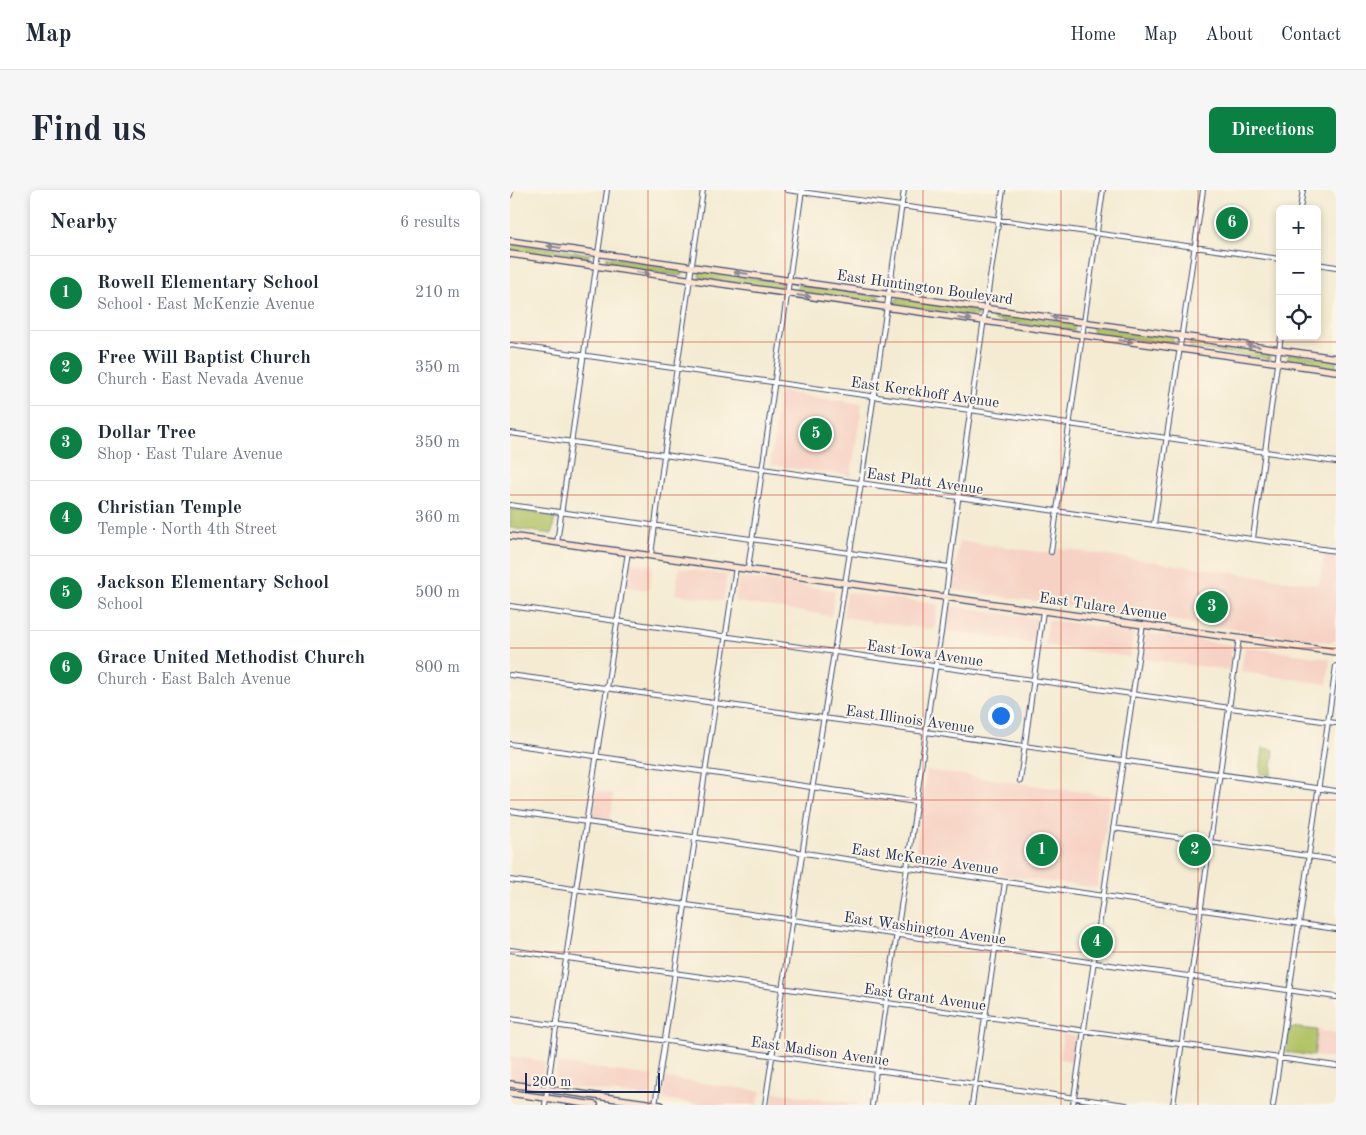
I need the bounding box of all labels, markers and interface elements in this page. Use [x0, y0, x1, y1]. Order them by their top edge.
text: Map [25, 23, 72, 47]
text: Home [1070, 26, 1116, 44]
text: Map [1144, 26, 1177, 44]
text: About [1205, 26, 1253, 44]
text: Contact [1281, 26, 1341, 44]
button: Directions [1209, 107, 1336, 153]
text: Find us [30, 113, 146, 148]
pin: 6 [1216, 204, 1248, 242]
map controls [1276, 205, 1321, 340]
button: + [1276, 205, 1321, 250]
text: Nearby [50, 212, 118, 233]
text: 6 results [400, 215, 460, 231]
one-way arrow [545, 243, 561, 251]
button: − [1276, 250, 1321, 295]
one-way arrow [636, 269, 652, 277]
one-way arrow [732, 269, 748, 277]
street label: East Huntington Boulevard [836, 269, 1014, 308]
text: Rowell Elementary School [97, 274, 319, 293]
text: 1 [61, 285, 71, 301]
text: 210 m [415, 285, 460, 301]
one-way arrow [797, 292, 813, 300]
button: locate [1276, 295, 1321, 340]
text: School · East McKenzie Avenue [97, 297, 315, 313]
one-way arrow [1049, 314, 1065, 322]
one-way arrow [957, 315, 973, 323]
one-way arrow [1118, 338, 1134, 346]
one-way arrow [1245, 342, 1261, 350]
text: Free Will Baptist Church [97, 349, 311, 368]
text: 2 [61, 360, 71, 376]
text: 350 m [415, 360, 460, 376]
text: Church · East Nevada Avenue [97, 372, 304, 388]
street label: East Kerckhoff Avenue [850, 376, 1000, 411]
pin: 5 [800, 415, 832, 453]
text: Dollar Tree [97, 424, 196, 443]
text: 3 [61, 435, 71, 451]
text: 350 m [415, 435, 460, 451]
text: Shop · East Tulare Avenue [97, 447, 283, 463]
street label: East Platt Avenue [865, 467, 984, 498]
text: Christian Temple [97, 499, 242, 518]
text: 4 [61, 510, 71, 526]
text: 360 m [415, 510, 460, 526]
text: Temple · North 4th Street [97, 522, 277, 538]
text: Jackson Elementary School [97, 574, 329, 593]
text: 5 [61, 585, 71, 601]
text: 500 m [415, 585, 460, 601]
pin: 3 [1196, 588, 1228, 626]
street label: East Tulare Avenue [1038, 591, 1168, 624]
text: School [97, 597, 143, 613]
street label: East Iowa Avenue [866, 639, 984, 670]
text: Grace United Methodist Church [97, 649, 365, 668]
text: 6 [61, 660, 71, 676]
text: 800 m [415, 660, 460, 676]
text: Church · East Balch Avenue [97, 672, 291, 688]
your location [988, 703, 1014, 729]
street label: East Illinois Avenue [845, 704, 975, 737]
pin: 1 [1026, 831, 1058, 869]
pin: 2 [1179, 831, 1211, 869]
street label: East McKenzie Avenue [850, 843, 999, 878]
street label: East Washington Avenue [843, 911, 1007, 948]
pin: 4 [1081, 923, 1113, 961]
street label: East Grant Avenue [863, 982, 987, 1015]
street label: East Madison Avenue [750, 1035, 890, 1070]
scale bar [525, 1070, 660, 1093]
text: 200 m [532, 1075, 571, 1089]

